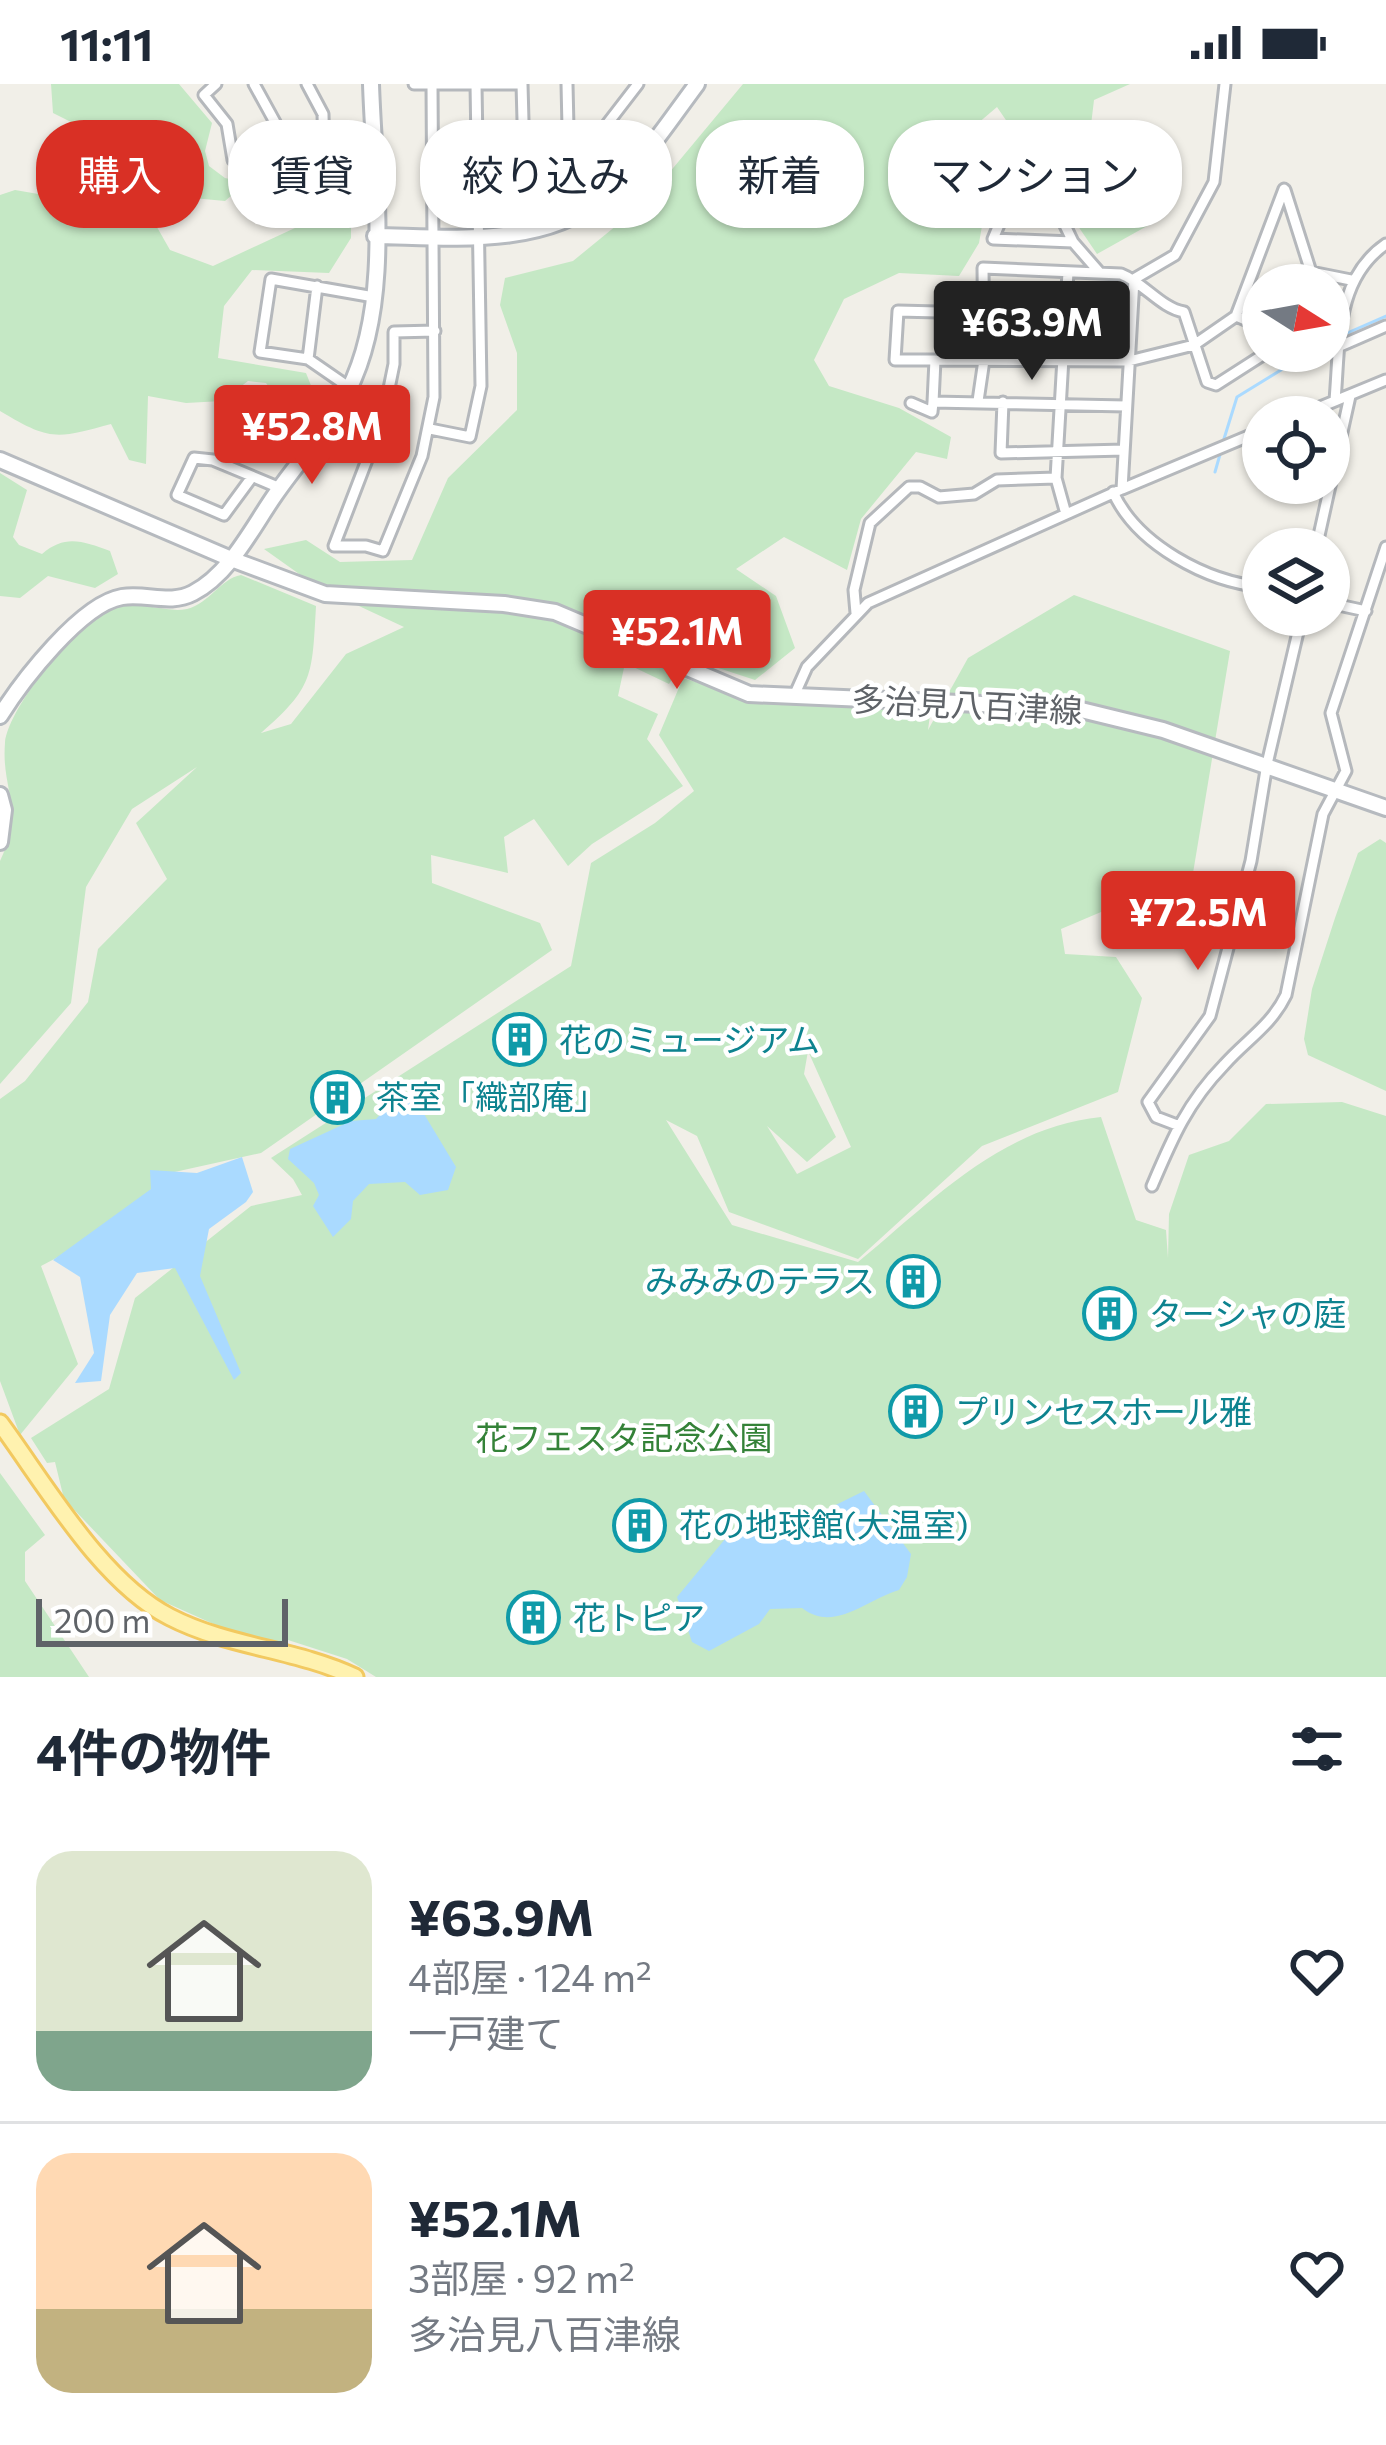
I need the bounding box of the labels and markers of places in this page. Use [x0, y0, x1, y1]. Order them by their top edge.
pin: ¥63.9M [934, 281, 1130, 383]
pin: ¥52.8M [214, 385, 410, 487]
pin: ¥52.1M [579, 590, 775, 692]
pin: ¥72.5M [1100, 871, 1296, 973]
building icon: 花のミュージアム [492, 1012, 548, 1068]
place label: 花のミュージアム [559, 1018, 820, 1059]
building icon: 茶室「織部庵」 [309, 1069, 365, 1125]
place label: 茶室「織部庵」 [376, 1075, 607, 1116]
building icon: みみみのテラス [886, 1253, 942, 1309]
place label: みみみのテラス [645, 1259, 875, 1300]
building icon: ターシャの庭 [1082, 1286, 1138, 1342]
place label: ターシャの庭 [1149, 1292, 1346, 1333]
building icon: プリンセスホール雅 [888, 1384, 944, 1440]
place label: プリンセスホール雅 [955, 1390, 1252, 1431]
building icon: 花の地球館(大温室) [612, 1497, 668, 1553]
place label: 花の地球館(大温室) [679, 1503, 968, 1544]
building icon: 花トピア [506, 1590, 562, 1646]
place label: 花トピア [573, 1596, 705, 1637]

